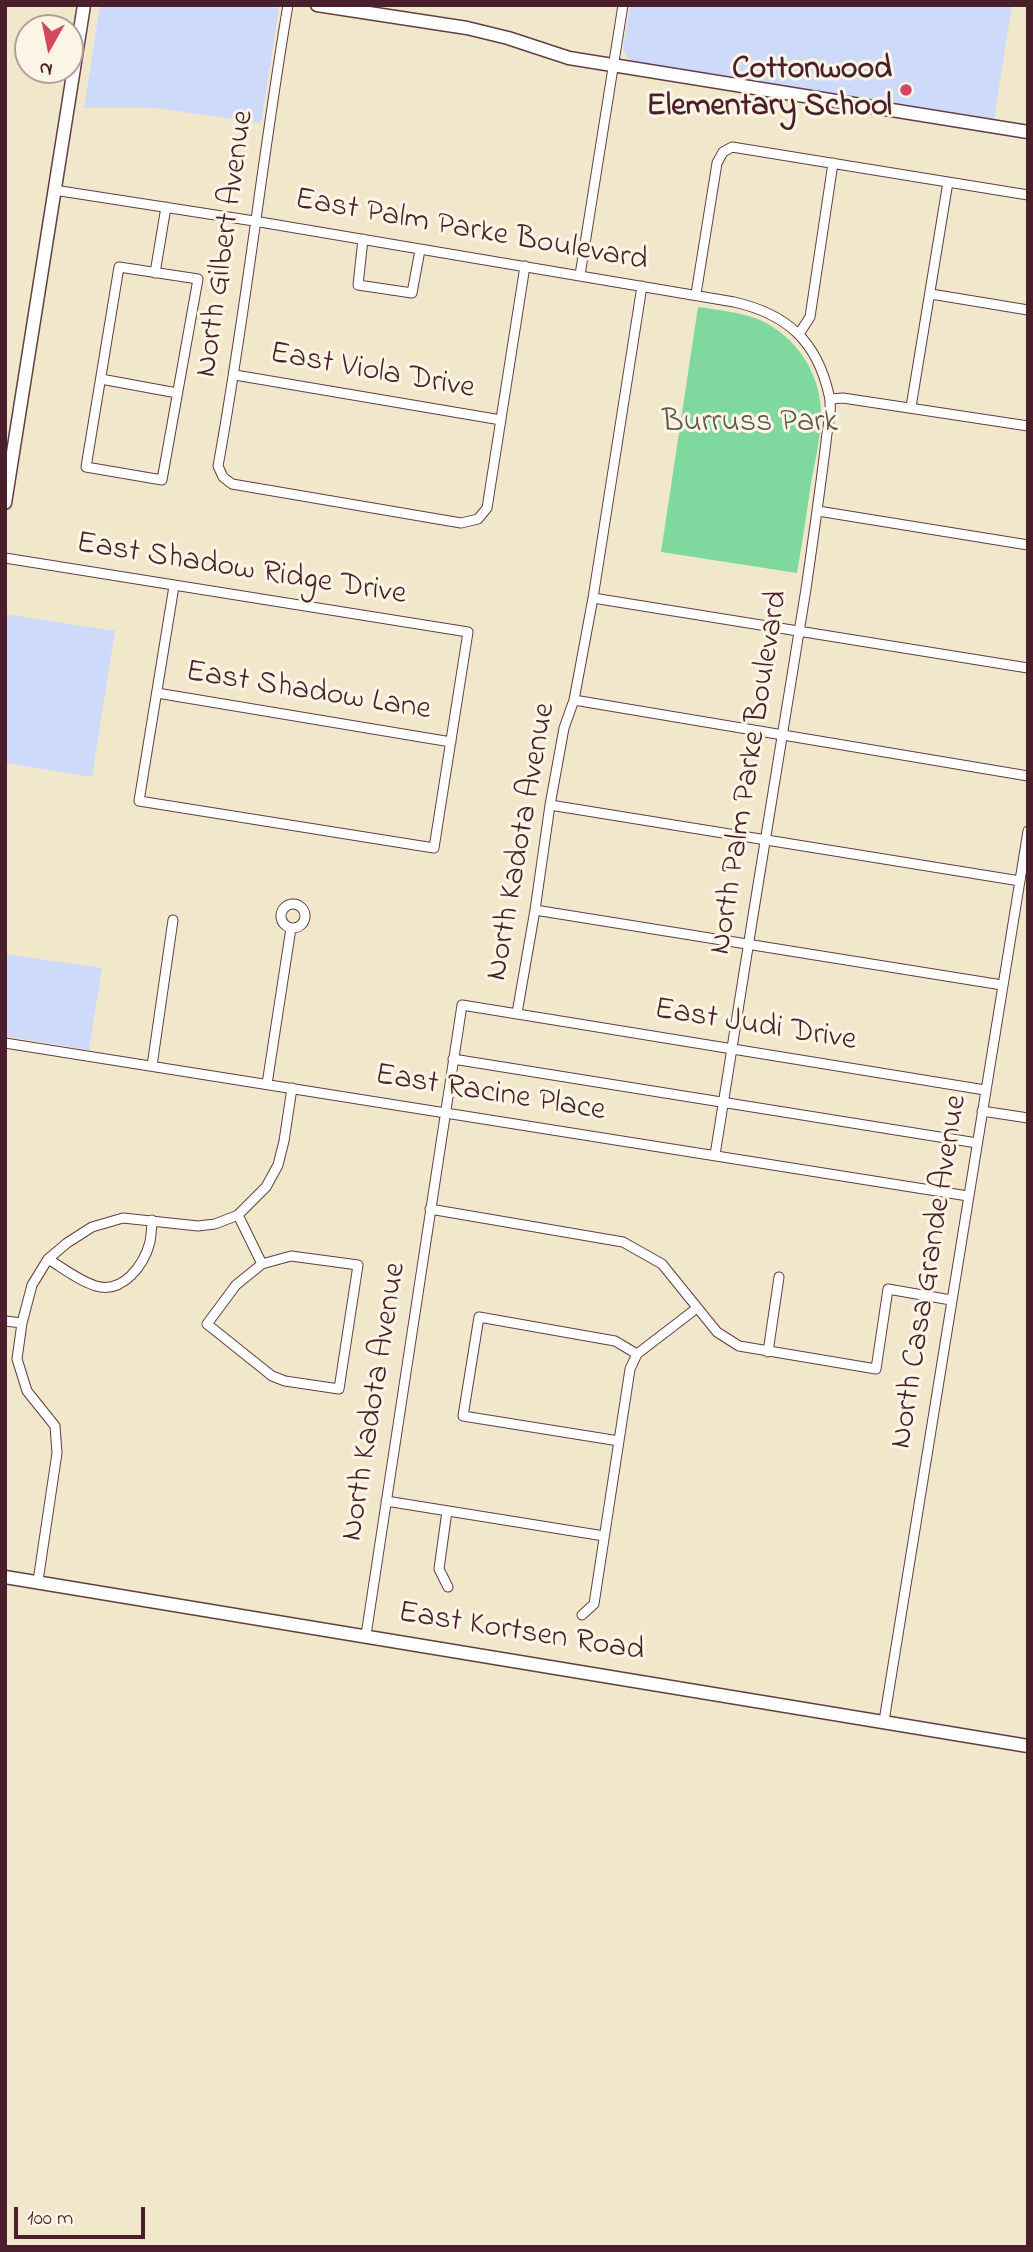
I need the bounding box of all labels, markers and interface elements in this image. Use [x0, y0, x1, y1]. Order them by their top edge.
north arrow [14, 14, 84, 84]
place label: Cottonwood Elementary School [647, 53, 892, 128]
text: N [38, 54, 54, 83]
marker: Cottonwood Elementary School [898, 82, 914, 98]
street label: North Gilbert Avenue [189, 108, 265, 380]
street label: East Palm Parke Boulevard [292, 182, 650, 282]
street label: East Viola Drive [267, 336, 477, 410]
park label: Burruss Park [662, 406, 838, 444]
street label: East Shadow Ridge Drive [73, 526, 409, 616]
street label: North Palm Parke Boulevard [703, 588, 799, 958]
street label: East Shadow Lane [183, 655, 433, 731]
street label: North Kadota Avenue [480, 700, 566, 984]
street label: East Judi Drive [651, 992, 859, 1062]
street label: East Racine Place [372, 1058, 608, 1132]
street label: North Casa Grande Avenue [884, 1092, 978, 1452]
street label: North Kadota Avenue [335, 1260, 417, 1544]
street label: East Kortsen Road [395, 1596, 647, 1672]
scale bar [18, 2192, 149, 2236]
text: 100 m [27, 2204, 73, 2234]

